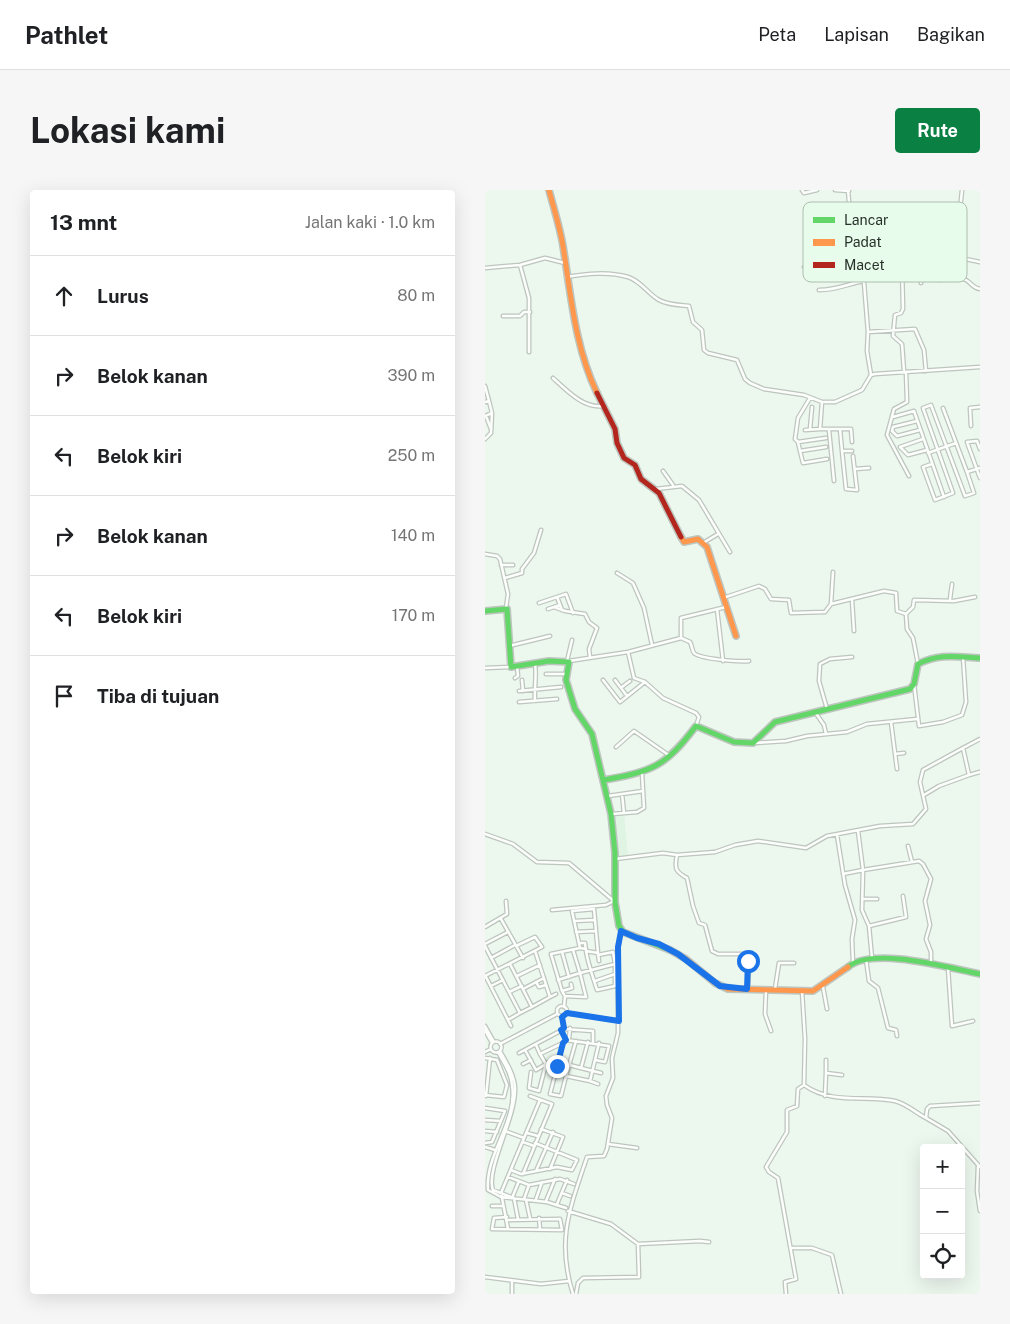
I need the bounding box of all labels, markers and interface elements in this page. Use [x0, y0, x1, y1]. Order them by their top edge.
text: Pathlet [25, 21, 108, 49]
text: Peta [758, 24, 796, 45]
text: Lapisan [824, 24, 889, 45]
text: Bagikan [917, 24, 985, 45]
button: Rute [895, 108, 980, 153]
text: Lokasi kami [30, 110, 225, 151]
legend [803, 202, 967, 282]
text: 13 mnt [50, 210, 117, 235]
text: Lancar [844, 212, 888, 228]
text: Jalan kaki · 1.0 km [305, 213, 435, 232]
text: Padat [844, 234, 882, 250]
text: Macet [844, 257, 885, 273]
icon: ahead [50, 282, 78, 310]
text: Lurus [97, 285, 149, 307]
text: 80 m [397, 286, 435, 305]
icon: right [50, 362, 78, 390]
text: Belok kanan [97, 365, 208, 387]
text: 390 m [388, 366, 435, 385]
icon: left [50, 442, 78, 470]
text: Belok kiri [97, 445, 182, 467]
text: 250 m [388, 446, 435, 465]
icon: right [50, 522, 78, 550]
text: Belok kanan [97, 525, 208, 547]
text: 140 m [391, 526, 435, 545]
icon: left [50, 602, 78, 630]
text: Belok kiri [97, 605, 182, 627]
text: 170 m [392, 606, 435, 625]
icon: arrive [50, 682, 78, 710]
text: Tiba di tujuan [97, 685, 219, 707]
route start [737, 950, 760, 973]
route end [546, 1055, 569, 1078]
map controls [920, 1144, 965, 1279]
button: + [920, 1144, 965, 1189]
button: − [920, 1189, 965, 1234]
button: locate [920, 1234, 965, 1279]

